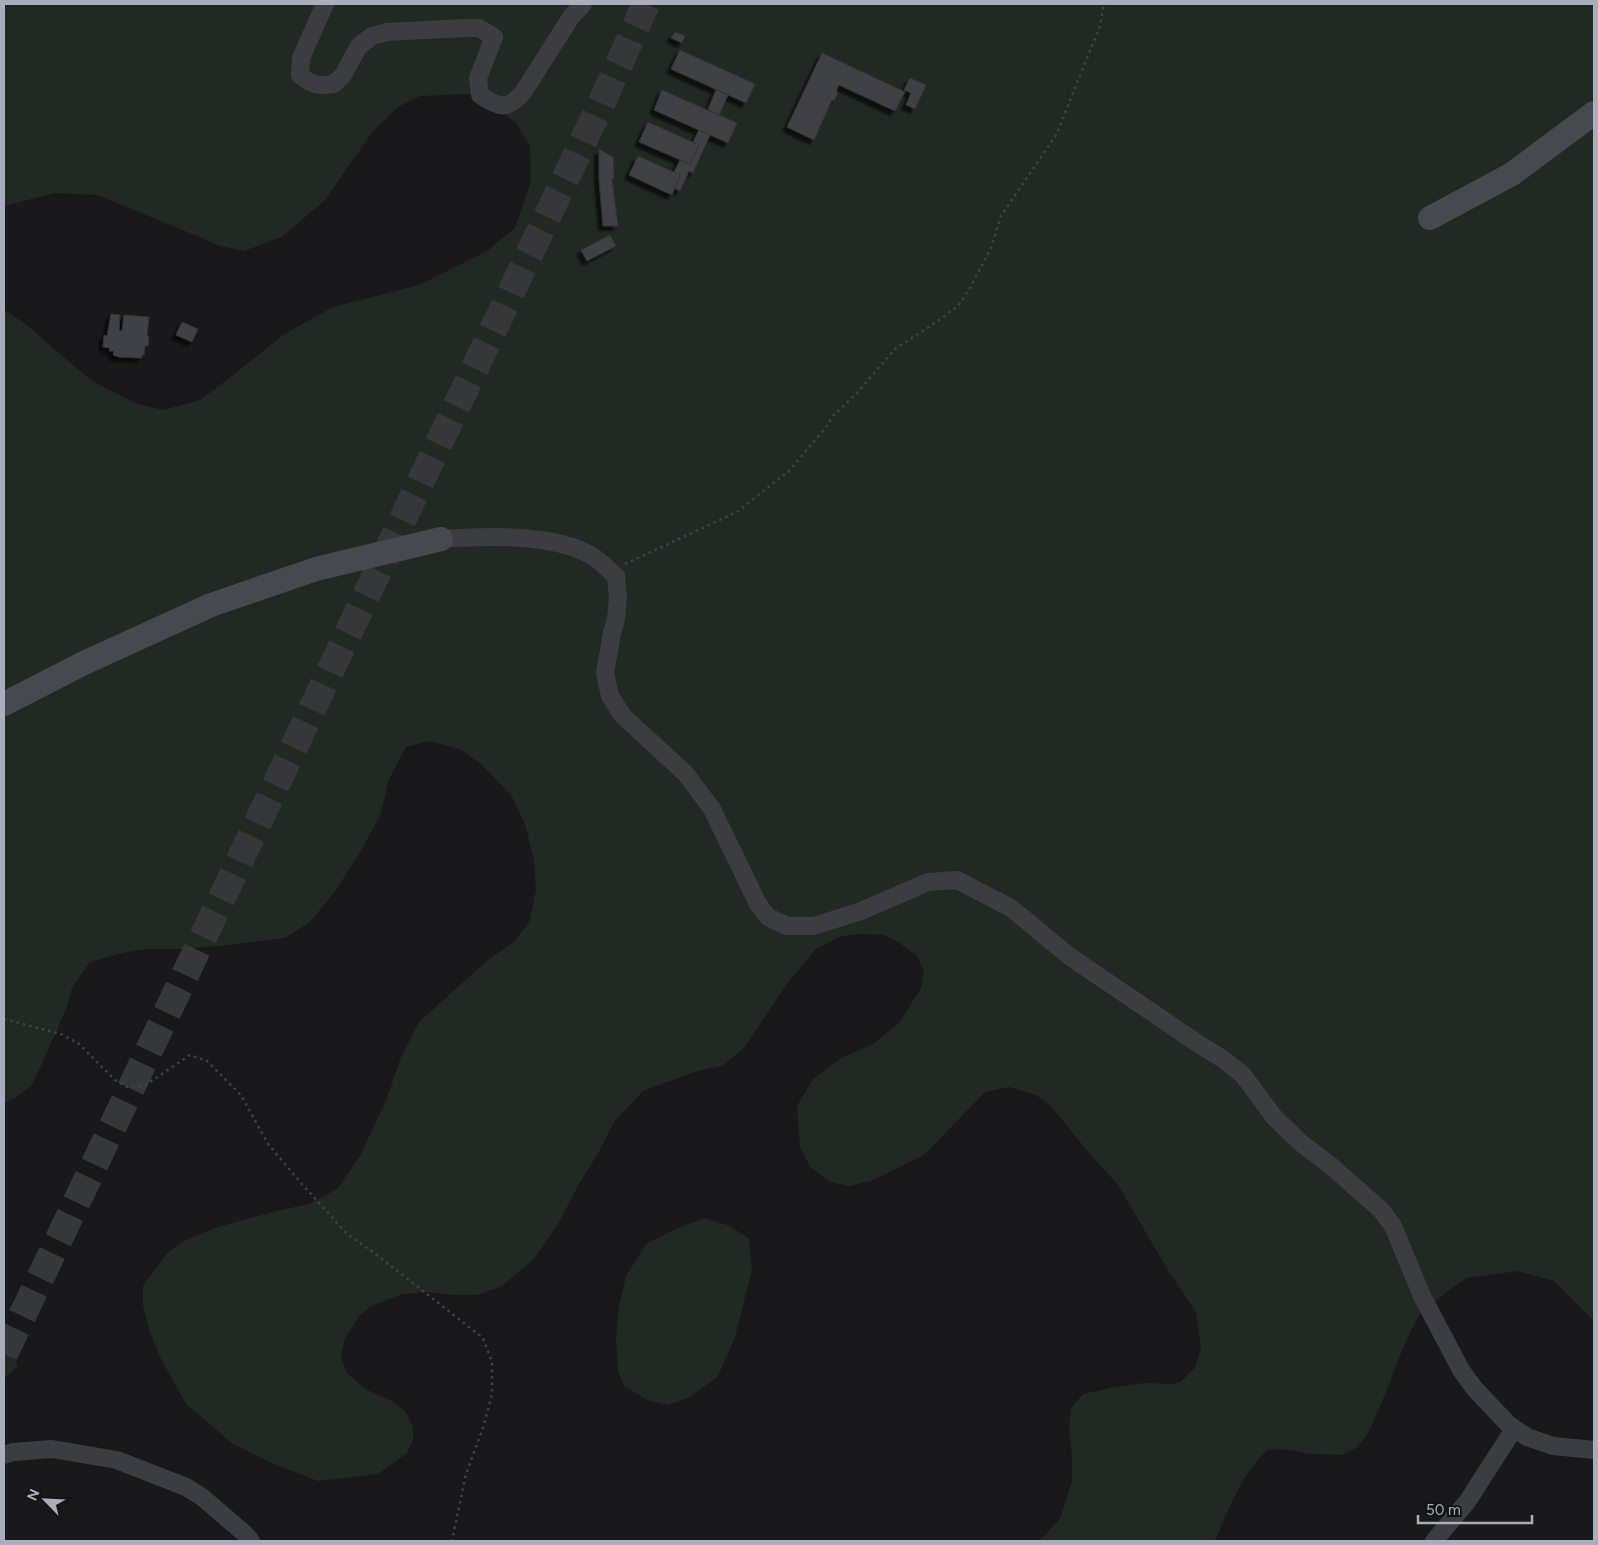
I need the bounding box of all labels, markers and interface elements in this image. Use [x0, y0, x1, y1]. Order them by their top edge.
north arrow [20, 1475, 70, 1525]
text: N [24, 1487, 44, 1503]
scale bar [1418, 1492, 1532, 1524]
text: 50 m [1426, 1501, 1461, 1519]

